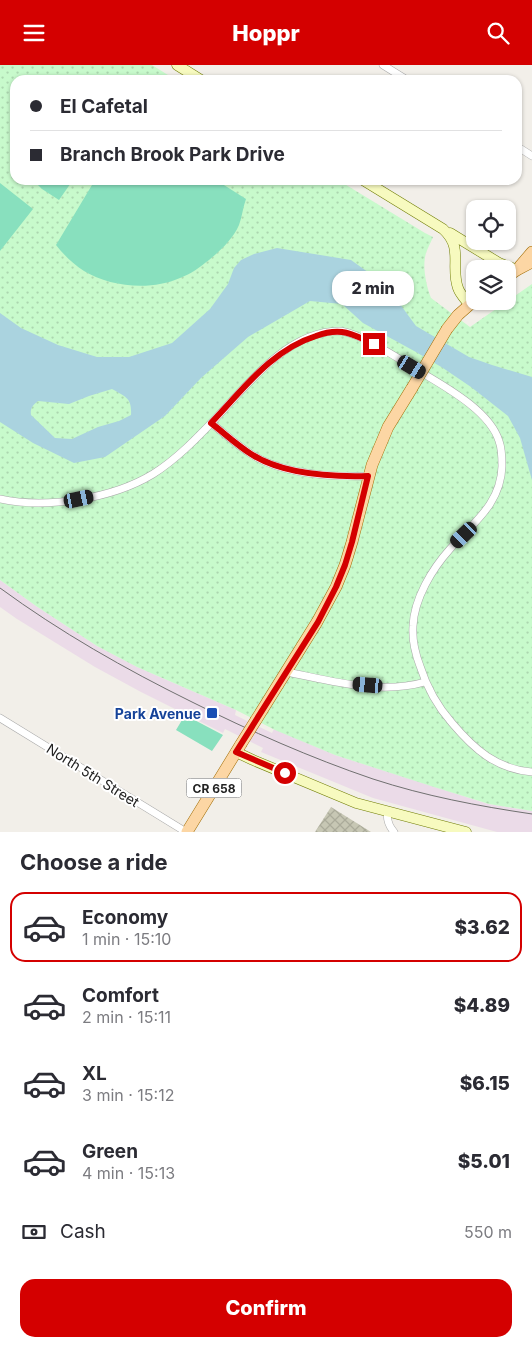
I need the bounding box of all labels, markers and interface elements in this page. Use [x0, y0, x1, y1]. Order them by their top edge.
icon: menu [20, 19, 48, 47]
icon: search [484, 19, 512, 47]
text: Hoppr [232, 20, 300, 46]
text: El Cafetal [60, 95, 148, 118]
text: Branch Brook Park Drive [60, 143, 285, 166]
map controls [466, 200, 516, 310]
button: locate [466, 200, 516, 250]
button: layers [466, 260, 516, 310]
callout: 2 min [333, 271, 415, 307]
text: 2 min [351, 278, 395, 298]
route end [363, 333, 385, 355]
car [395, 353, 428, 381]
car [62, 489, 95, 509]
car [447, 519, 480, 551]
car [352, 676, 383, 694]
place label: Park Avenue [115, 705, 201, 722]
marker: Park Avenue [205, 706, 219, 720]
street label: North 5th Street [44, 740, 143, 811]
route start [274, 762, 296, 784]
road number: CR 658 [186, 779, 242, 797]
text: Choose a ride [20, 849, 168, 875]
icon: car [22, 905, 67, 950]
text: Economy [82, 906, 168, 929]
text: $3.62 [455, 916, 510, 939]
text: 1 min · 15:10 [82, 929, 171, 949]
icon: car [22, 983, 67, 1028]
text: Comfort [82, 984, 159, 1007]
text: $4.89 [454, 994, 510, 1017]
text: 2 min · 15:11 [82, 1007, 171, 1027]
icon: car [22, 1061, 67, 1106]
text: XL [82, 1062, 107, 1085]
text: $6.15 [460, 1072, 510, 1095]
text: 3 min · 15:12 [82, 1085, 174, 1105]
icon: car [22, 1139, 67, 1184]
text: Green [82, 1140, 138, 1163]
text: $5.01 [458, 1150, 510, 1173]
text: 4 min · 15:13 [82, 1163, 175, 1183]
icon: cash [20, 1218, 48, 1246]
text: Cash [60, 1220, 106, 1243]
text: 550 m [464, 1222, 512, 1242]
button: Confirm [20, 1279, 512, 1337]

